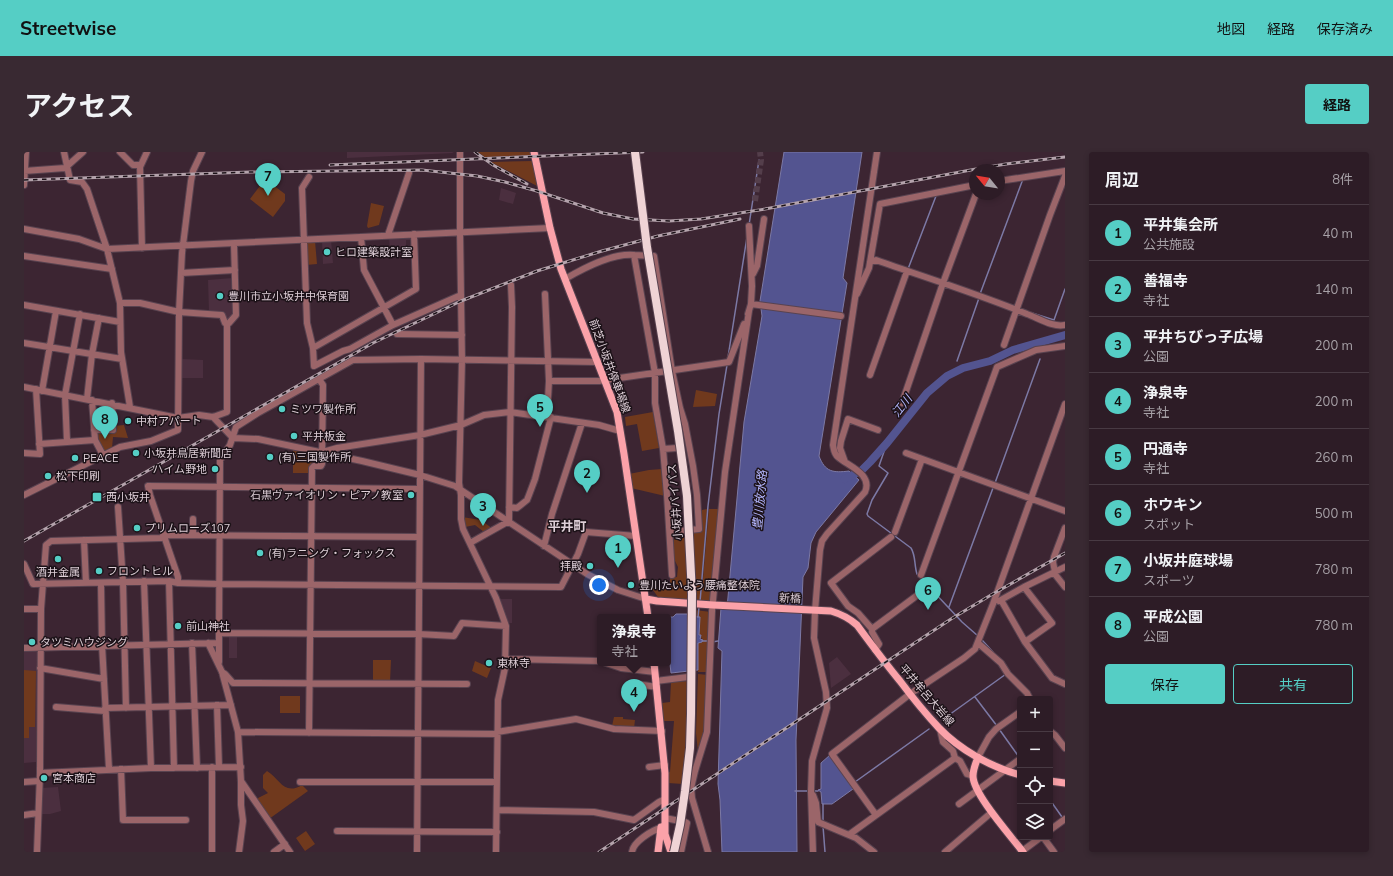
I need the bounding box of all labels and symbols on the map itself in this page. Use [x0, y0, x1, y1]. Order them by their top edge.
pin: 7 [255, 163, 281, 196]
north arrow [969, 164, 1005, 200]
place label: ヒロ建築設計室 [335, 245, 412, 259]
marker: ヒロ建築設計室 [322, 247, 332, 257]
place label: 豊川市立小坂井中保育園 [228, 289, 349, 303]
marker: 豊川市立小坂井中保育園 [215, 291, 225, 301]
street label: 前芝小坂井停車場線 [586, 317, 634, 415]
water label: 江川 [888, 390, 916, 420]
pin: 5 [527, 394, 553, 427]
place label: ミツワ製作所 [290, 402, 357, 416]
marker: ミツワ製作所 [277, 404, 287, 414]
pin: 8 [92, 406, 118, 439]
place label: 中村アパート [136, 414, 202, 428]
marker: 中村アパート [123, 416, 133, 426]
place label: 平井板金 [302, 429, 346, 443]
marker: 平井板金 [289, 431, 299, 441]
place label: 小坂井鳥居新聞店 [144, 446, 232, 460]
marker: 小坂井鳥居新聞店 [131, 448, 141, 458]
place label: (有)三国製作所 [278, 450, 352, 464]
place label: PEACE [83, 451, 118, 465]
marker: (有)三国製作所 [265, 452, 275, 462]
marker: PEACE [70, 453, 80, 463]
pin: 2 [574, 460, 600, 493]
place label: ハイム野地 [152, 462, 207, 476]
street label: 小坂井バイパス [665, 463, 685, 541]
marker: ハイム野地 [210, 464, 220, 474]
water label: 豊川放水路 [749, 468, 770, 531]
place label: 松下印刷 [56, 469, 100, 483]
marker: 松下印刷 [43, 471, 53, 481]
place label: 石黒ヴァイオリン・ピアノ教室 [250, 488, 403, 502]
place label: 西小坂井 [106, 490, 150, 504]
marker: 石黒ヴァイオリン・ピアノ教室 [406, 490, 416, 500]
marker: 西小坂井 [91, 491, 103, 503]
pin: 3 [470, 493, 496, 526]
district label: 平井町 [547, 518, 587, 534]
place label: プリムローズ107 [145, 521, 230, 535]
marker: プリムローズ107 [132, 523, 142, 533]
pin: 1 [605, 535, 631, 568]
place label: (有)ラニング・フォックス [268, 546, 396, 560]
marker: (有)ラニング・フォックス [255, 548, 265, 558]
marker: 酒井金属 [53, 554, 63, 564]
place label: 拝殿 [560, 559, 582, 573]
marker: 拝殿 [585, 561, 595, 571]
place label: フロントヒル [107, 564, 173, 578]
place label: 酒井金属 [36, 565, 80, 579]
marker: フロントヒル [94, 566, 104, 576]
your location [589, 575, 609, 595]
pin: 6 [915, 577, 941, 610]
place label: 豊川たいよう腰痛整体院 [639, 578, 760, 592]
marker: 豊川たいよう腰痛整体院 [626, 580, 636, 590]
street label: 新橋 [779, 590, 801, 606]
place label: 前山神社 [186, 619, 230, 633]
marker: 前山神社 [173, 621, 183, 631]
place label: タツミハウジング [40, 635, 128, 649]
marker: タツミハウジング [27, 637, 37, 647]
place label: 東林寺 [497, 656, 530, 670]
marker: 東林寺 [484, 658, 494, 668]
street label: 平井牟呂大岩線 [896, 661, 958, 729]
pin: 4 [621, 679, 647, 712]
place label: 宮本商店 [52, 771, 96, 785]
marker: 宮本商店 [39, 773, 49, 783]

